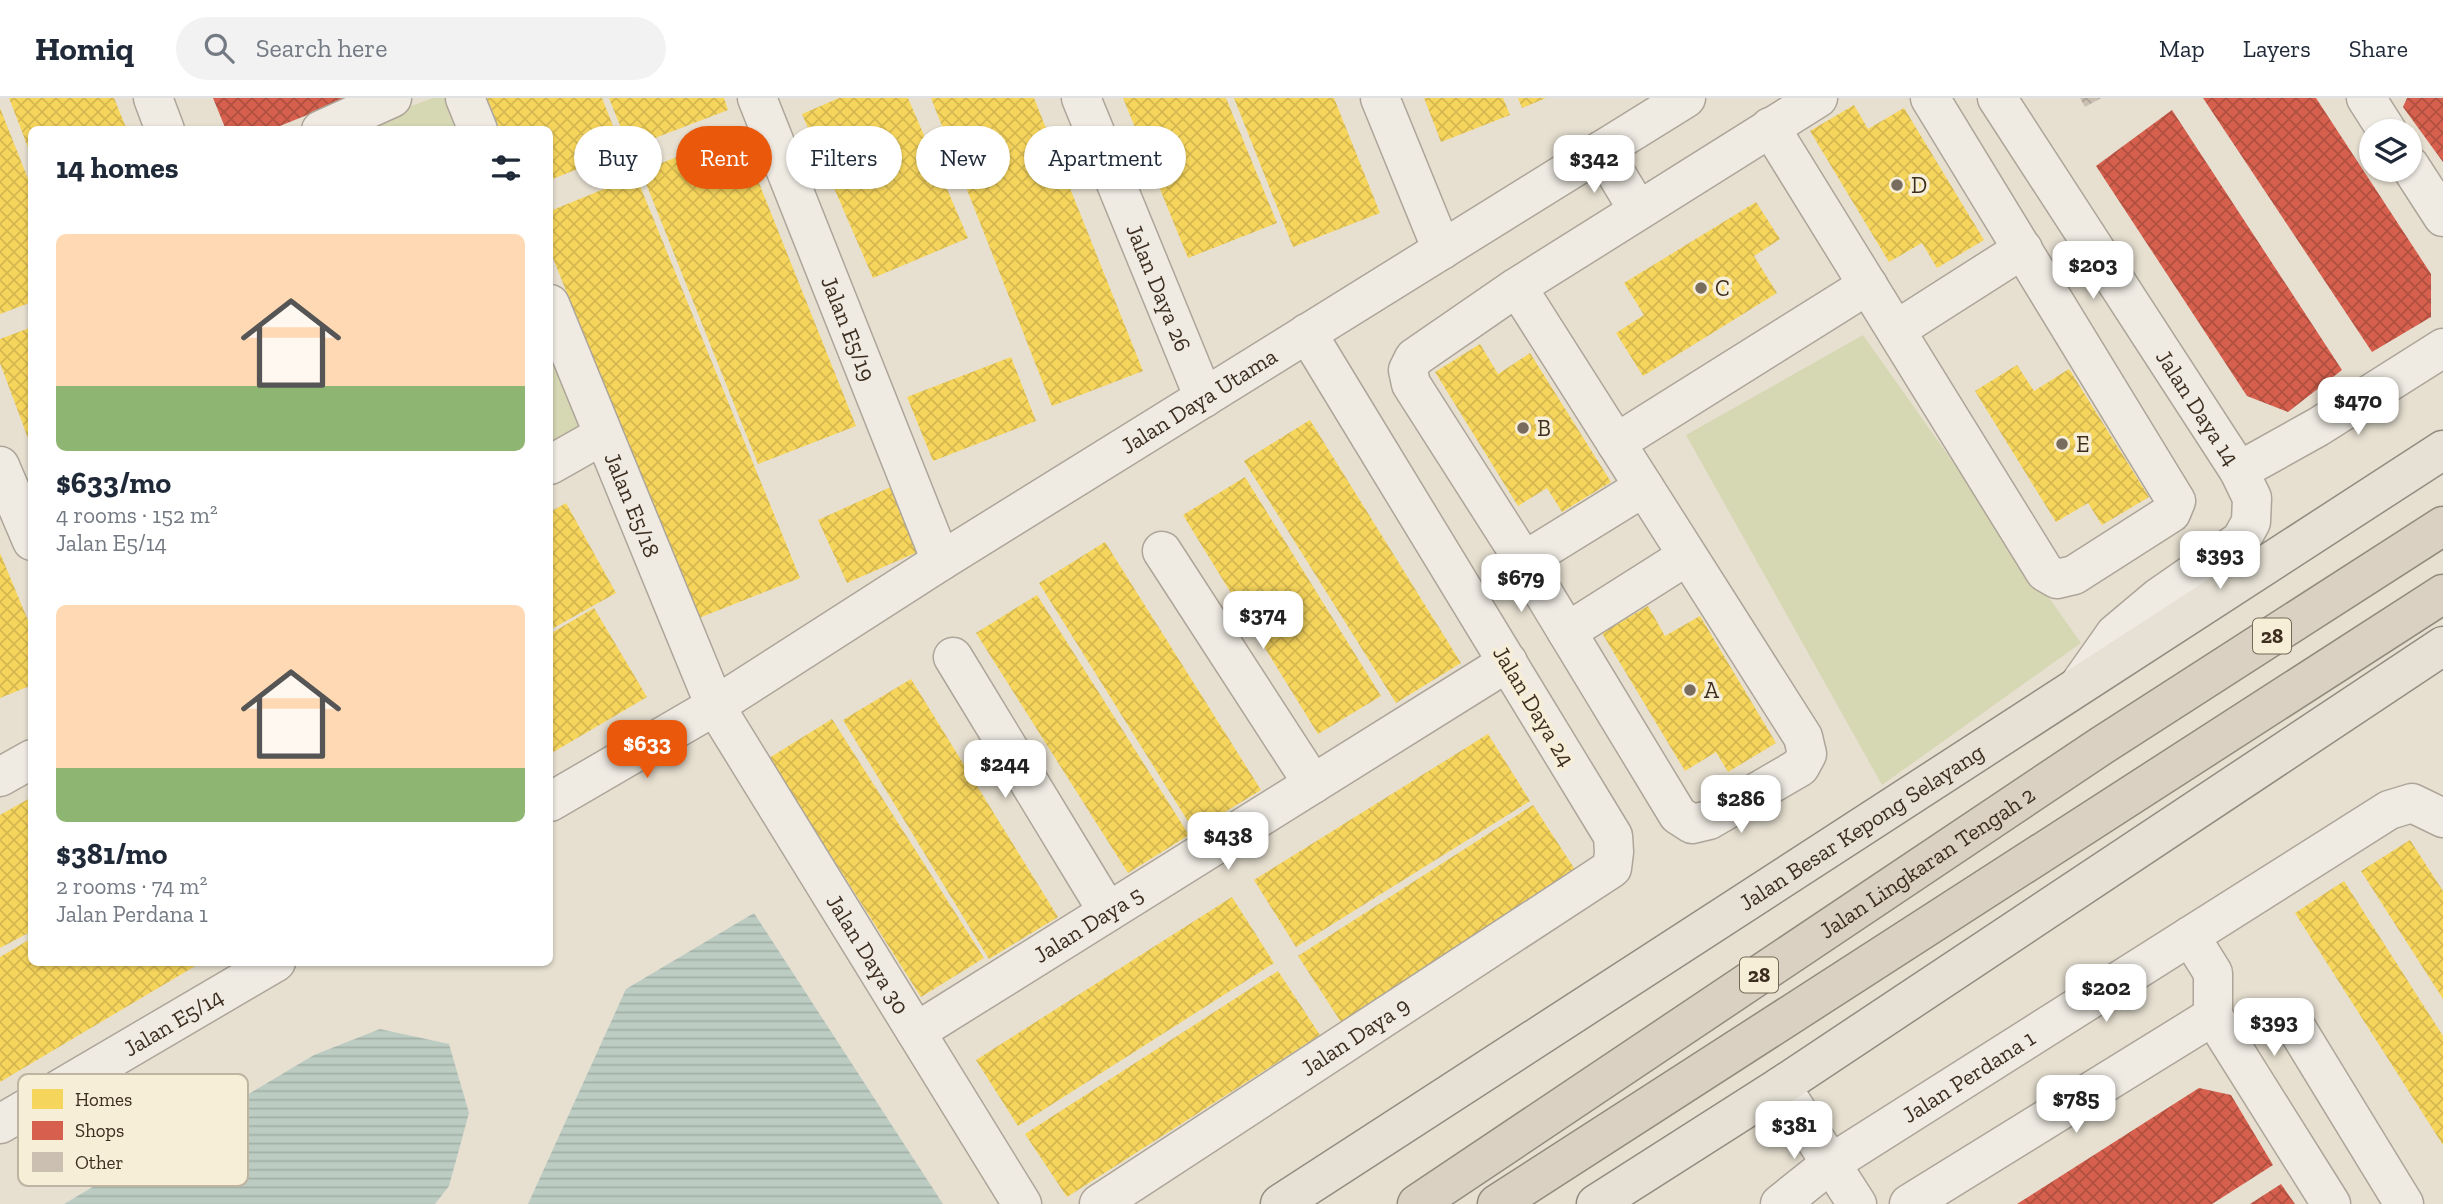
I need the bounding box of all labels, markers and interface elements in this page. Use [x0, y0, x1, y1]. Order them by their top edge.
search box [176, 17, 666, 80]
text: Homiq [35, 29, 134, 68]
icon: search [200, 29, 238, 67]
text: Search here [256, 32, 387, 64]
text: Map [2159, 34, 2205, 63]
text: Layers [2243, 34, 2311, 63]
text: Share [2349, 34, 2408, 63]
map controls [2359, 119, 2422, 182]
button: layers [2359, 119, 2422, 182]
chip: Buy [574, 126, 662, 189]
chip: Rent [676, 126, 772, 189]
chip: Filters [786, 126, 902, 189]
chip: New [916, 126, 1010, 189]
chip: Apartment [1024, 126, 1186, 189]
pin: $342 [1553, 136, 1635, 195]
text: $342 [1569, 144, 1619, 172]
icon: filters [487, 149, 525, 187]
text: 14 homes [56, 150, 179, 186]
place label: D [1911, 171, 1927, 199]
marker: D [1889, 177, 1905, 193]
street label: Jalan Daya 26 [1120, 220, 1197, 356]
pin: $203 [2052, 242, 2134, 301]
text: $203 [2068, 250, 2118, 278]
street label: Jalan E5/19 [815, 272, 882, 385]
place label: C [1715, 274, 1730, 302]
icon: home [228, 280, 354, 406]
marker: C [1693, 280, 1709, 296]
street label: Jalan Daya Utama [1116, 342, 1282, 460]
street label: Jalan Daya 14 [2150, 344, 2246, 471]
pin: $470 [2317, 378, 2399, 437]
text: $470 [2334, 386, 2382, 414]
place label: B [1537, 414, 1551, 442]
marker: B [1515, 420, 1531, 436]
place label: E [2076, 430, 2090, 458]
marker: E [2054, 436, 2070, 452]
street label: Jalan E5/18 [598, 448, 666, 561]
text: $633/mo [56, 465, 171, 501]
text: 4 rooms · 152 m² [56, 501, 218, 529]
text: Jalan E5/14 [56, 529, 167, 557]
pin: $393 [2179, 532, 2261, 591]
text: $393 [2196, 540, 2244, 568]
pin: $679 [1480, 554, 1562, 614]
text: $679 [1497, 563, 1545, 591]
pin: $374 [1222, 592, 1304, 651]
text: $374 [1239, 600, 1287, 628]
road number: 28 [2253, 618, 2291, 654]
street label: Jalan Daya 24 [1487, 641, 1581, 771]
icon: home [228, 651, 354, 777]
place label: A [1704, 676, 1720, 704]
marker: A [1682, 682, 1698, 698]
pin: $633 [606, 720, 688, 780]
text: $633 [623, 729, 671, 757]
street label: Jalan Besar Kepong Selayang [1734, 737, 1990, 917]
pin: $244 [964, 740, 1046, 800]
text: $244 [980, 749, 1030, 777]
pin: $286 [1700, 776, 1782, 835]
street label: Jalan Lingkaran Tengah 2 [1814, 780, 2040, 945]
text: $286 [1717, 784, 1765, 812]
pin: $438 [1187, 812, 1269, 872]
text: $438 [1203, 821, 1253, 849]
text: $381/mo [56, 836, 167, 872]
text: 2 rooms · 74 m² [56, 872, 207, 900]
street label: Jalan Daya 5 [1028, 880, 1148, 969]
street label: Jalan Daya 30 [820, 889, 916, 1019]
text: Jalan Perdana 1 [56, 900, 208, 928]
road number: 28 [1740, 958, 1778, 992]
pin: $202 [2065, 964, 2147, 1024]
text: $202 [2081, 973, 2131, 1001]
street label: Jalan E5/14 [118, 982, 228, 1062]
street label: Jalan Daya 9 [1296, 991, 1414, 1082]
pin: $393 [2233, 998, 2315, 1058]
text: $393 [2250, 1007, 2298, 1035]
street label: Jalan Perdana 1 [1897, 1024, 2040, 1129]
legend [18, 1074, 248, 1186]
pin: $785 [2035, 1076, 2117, 1135]
text: $785 [2052, 1084, 2100, 1112]
text: Homes [75, 1088, 132, 1111]
pin: $381 [1753, 1102, 1835, 1161]
text: $381 [1771, 1110, 1817, 1138]
text: Shops [75, 1119, 124, 1142]
text: Other [75, 1151, 123, 1174]

